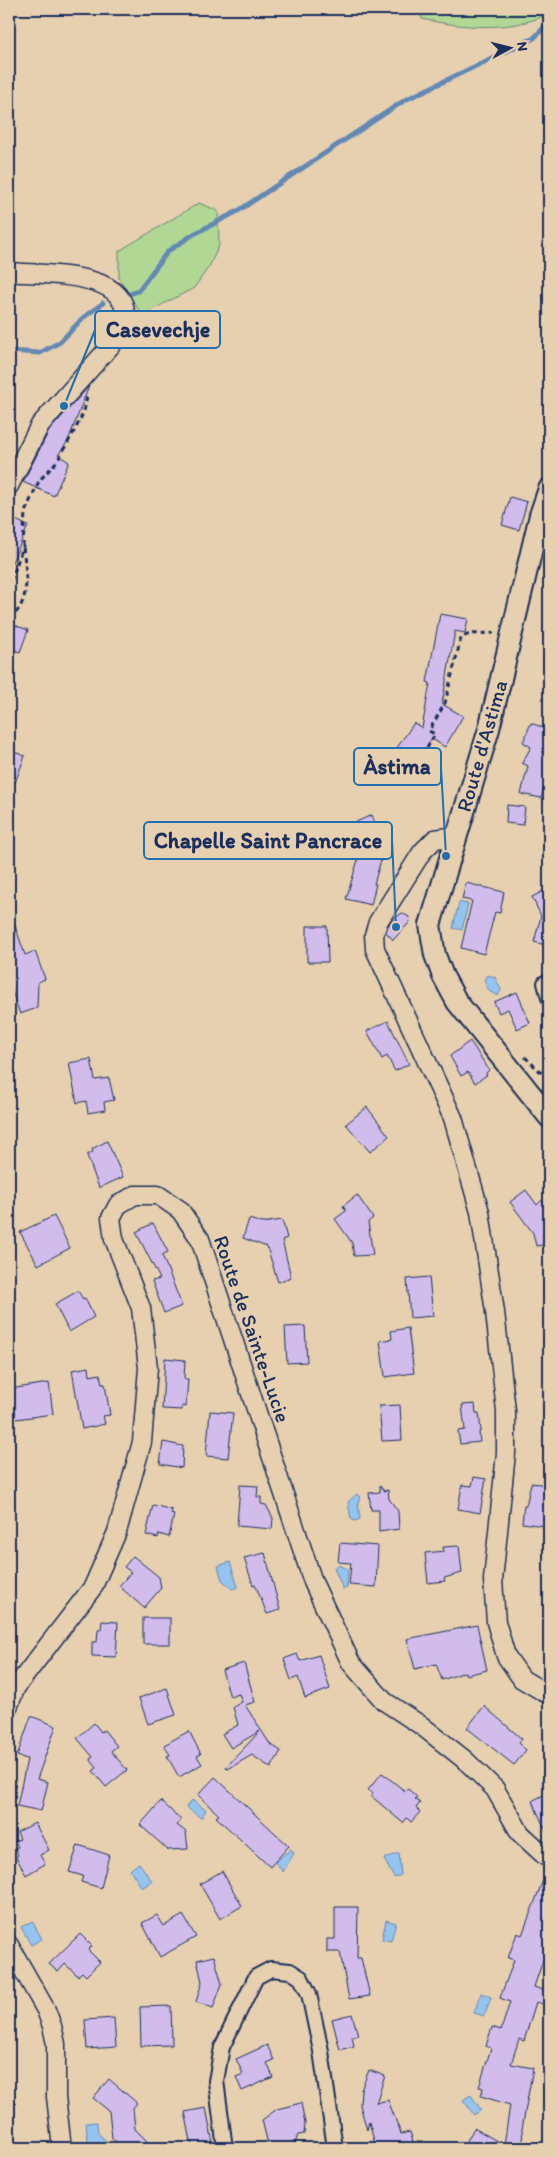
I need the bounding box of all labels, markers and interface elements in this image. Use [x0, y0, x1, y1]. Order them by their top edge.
north arrow [486, 22, 536, 72]
text: N [513, 41, 531, 52]
callout: Casevechje [95, 311, 220, 348]
text: Casevechje [106, 316, 210, 343]
street label: Route d'Astima [451, 677, 512, 815]
callout: Àstima [354, 748, 441, 785]
text: Àstima [362, 753, 431, 780]
callout: Chapelle Saint Pancrace [144, 822, 392, 859]
text: Chapelle Saint Pancrace [154, 827, 382, 854]
street label: Route de Sainte-Lucie [209, 1232, 296, 1426]

